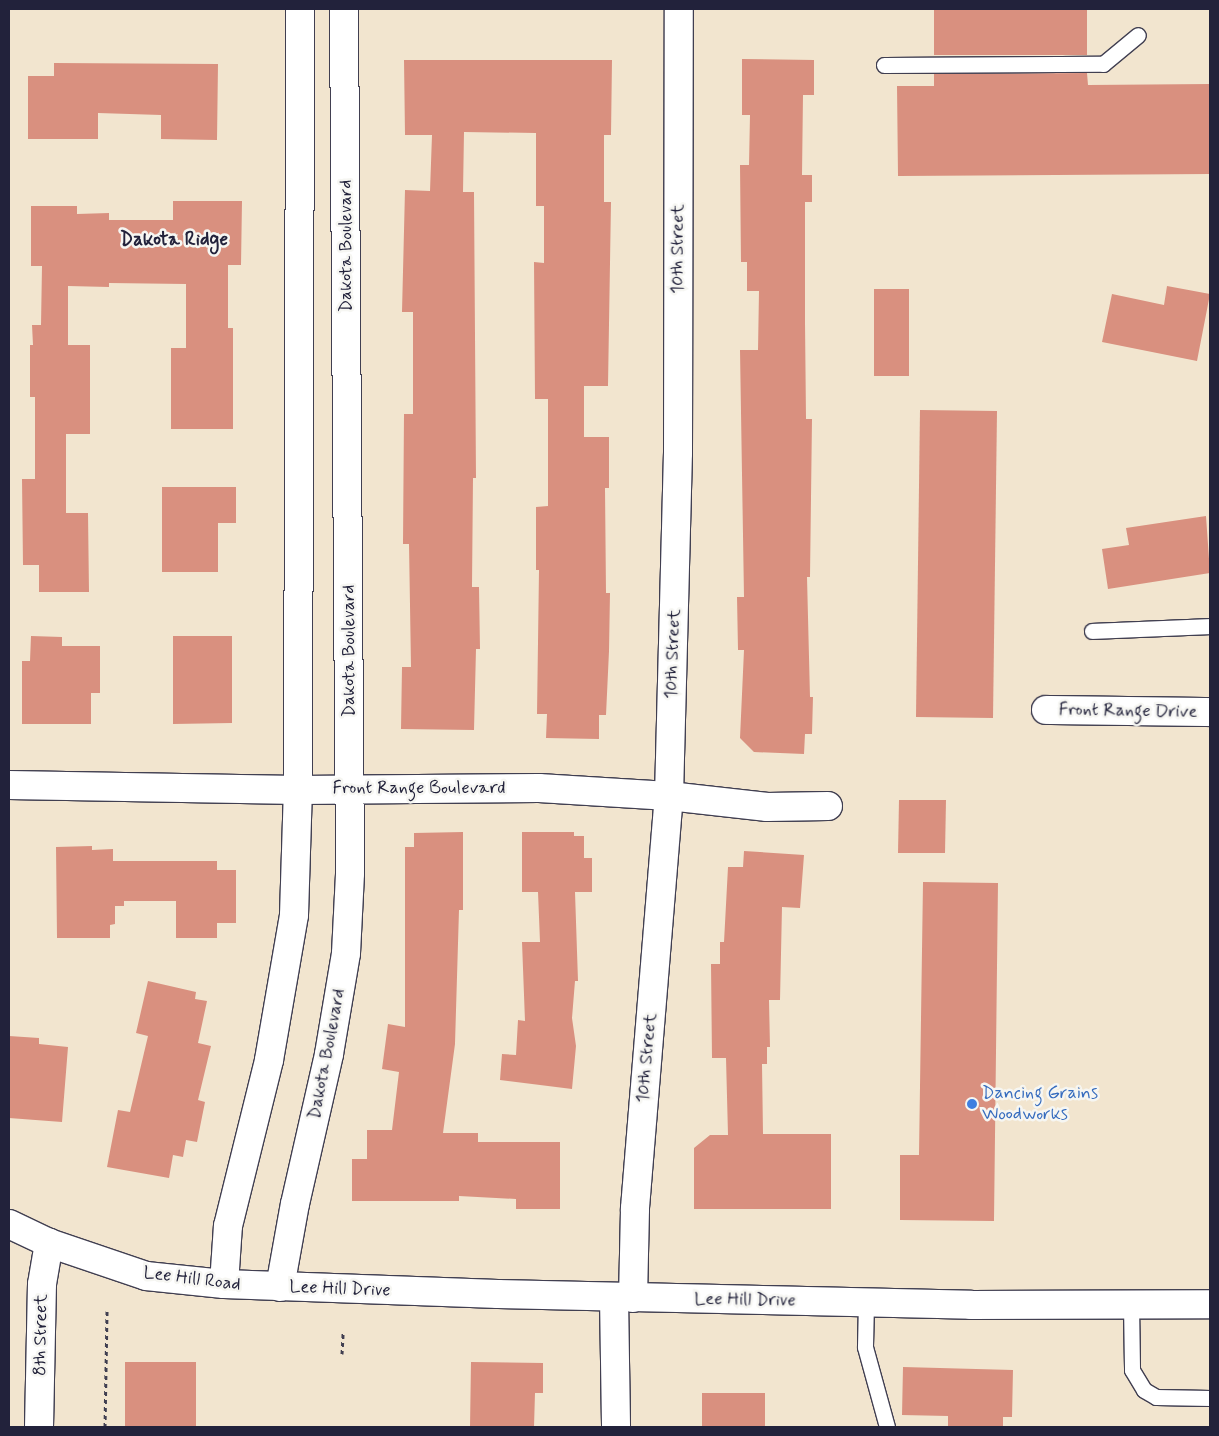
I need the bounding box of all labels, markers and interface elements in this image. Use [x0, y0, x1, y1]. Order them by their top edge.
street label: Dakota Boulevard [335, 180, 357, 312]
street label: 10th Street [667, 204, 689, 294]
district label: Dakota Ridge [120, 229, 228, 251]
street label: Dakota Boulevard [338, 585, 360, 717]
street label: 10th Street [661, 609, 685, 699]
street label: Front Range Drive [1060, 699, 1196, 723]
street label: Front Range Boulevard [335, 777, 503, 799]
street label: Dakota Boulevard [304, 987, 350, 1121]
street label: 10th Street [632, 1012, 662, 1104]
place label: Dancing Grains Woodworks [982, 1083, 1102, 1126]
marker: Dancing Grains Woodworks [966, 1098, 978, 1110]
street label: Lee Hill Road [142, 1262, 242, 1296]
street label: Lee Hill Drive [289, 1276, 391, 1302]
street label: Lee Hill Drive [694, 1288, 796, 1312]
street label: 8th Street [29, 1294, 53, 1376]

